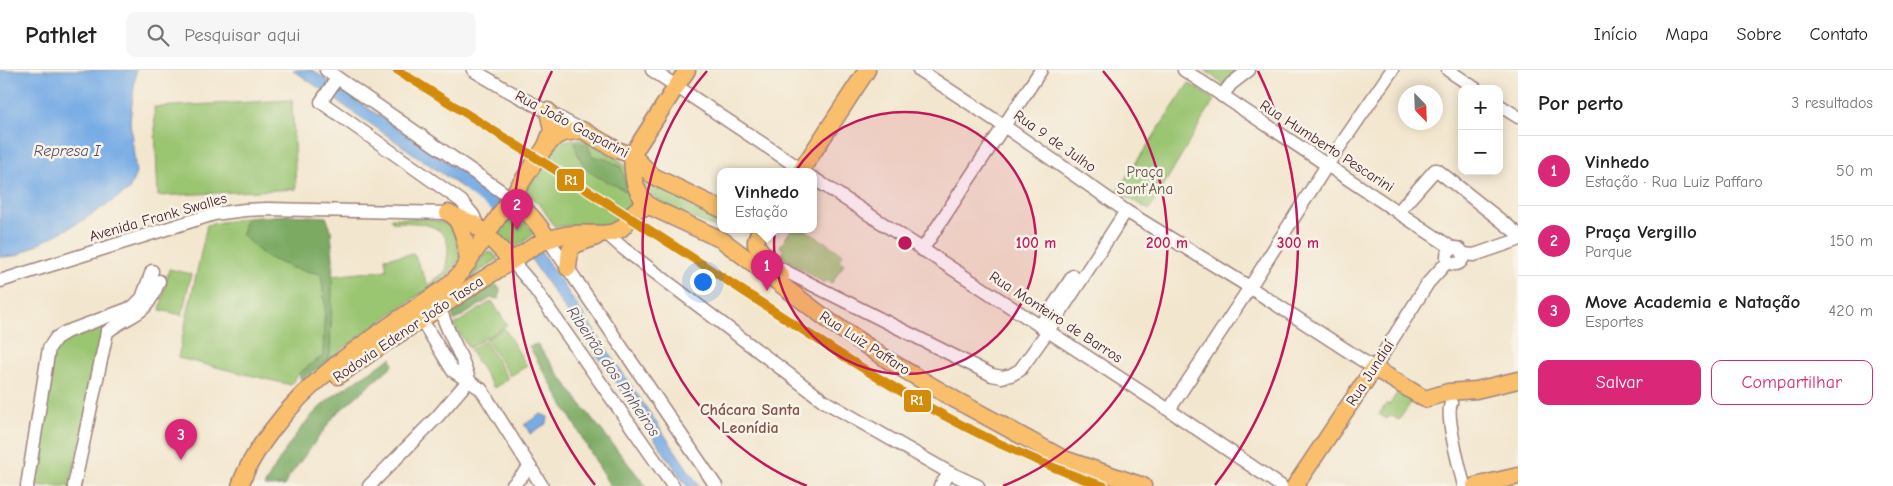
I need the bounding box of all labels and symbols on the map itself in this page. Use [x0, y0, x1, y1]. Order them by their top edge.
north arrow [1398, 85, 1443, 130]
street label: Rua João Gasparini [512, 86, 632, 162]
street label: Rua Humberto Pescarini [1257, 96, 1397, 196]
street label: Rua 9 de Julho [1010, 106, 1100, 176]
water label: Represa I [34, 142, 102, 160]
park label: Praça Sant'Ana [1117, 163, 1173, 198]
line badge: R1 [556, 168, 585, 192]
text: R1 [564, 172, 578, 189]
street label: Avenida Frank Swalles [87, 189, 229, 245]
pin: 2 [501, 189, 533, 230]
centre of rings [896, 234, 914, 252]
text: 100 m [1016, 234, 1056, 252]
text: 200 m [1146, 234, 1188, 252]
text: 300 m [1277, 234, 1319, 252]
pin: 1 [751, 250, 783, 291]
street label: Rua Monteiro de Barros [986, 267, 1126, 367]
your location [690, 269, 716, 295]
street label: Rodovia Edenor João Tasca [329, 272, 487, 386]
water label: Ribeirão dos Pinheiros [563, 303, 664, 440]
street label: Rua Luiz Paffaro [816, 307, 914, 379]
street label: Rua Jundiaí [1342, 336, 1398, 409]
line badge: R1 [903, 389, 932, 413]
text: R1 [910, 392, 924, 409]
district label: Chácara Santa Leonídia [700, 401, 800, 437]
pin: 3 [165, 419, 197, 460]

